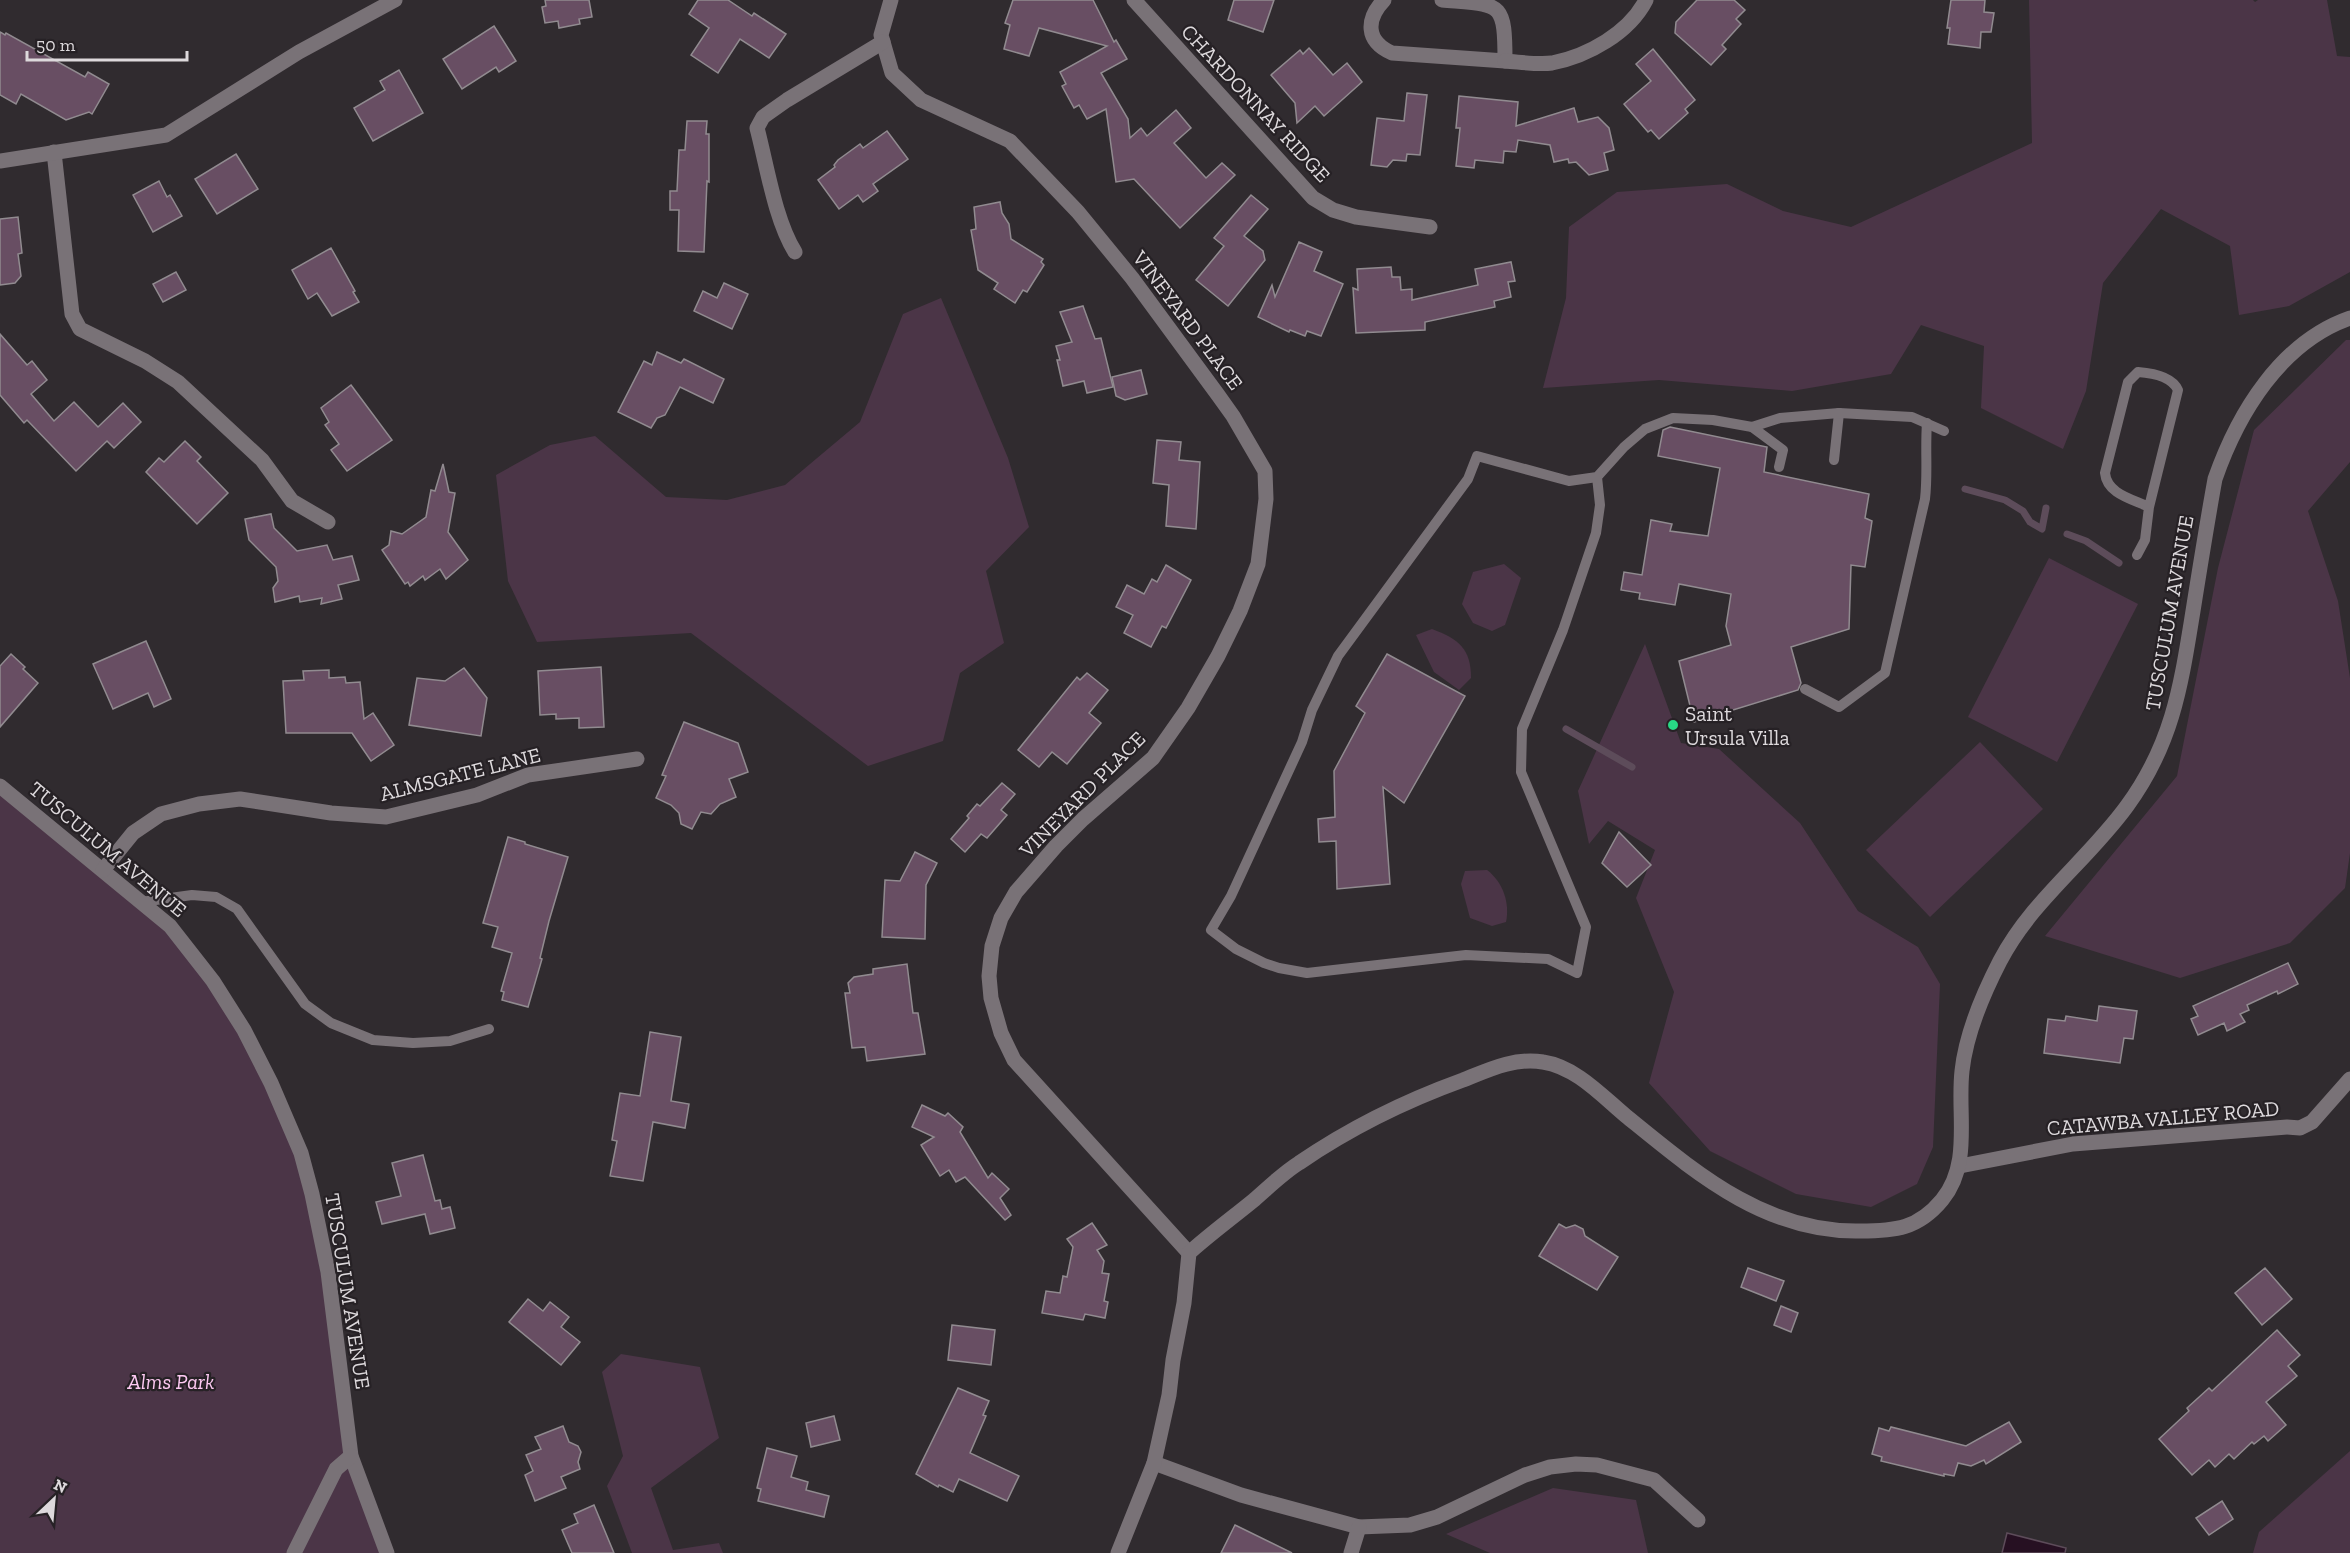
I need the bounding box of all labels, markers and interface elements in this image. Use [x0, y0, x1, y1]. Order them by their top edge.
street label: CHARDONNAY RIDGE [1176, 19, 1336, 187]
scale bar [27, 24, 188, 62]
text: 50 m [36, 34, 76, 56]
street label: VINEYARD PLACE [1127, 245, 1249, 395]
street label: TUSCULUM AVENUE [2140, 513, 2198, 713]
place label: Saint Ursula Villa [1685, 701, 1790, 750]
marker: Saint Ursula Villa [1666, 718, 1680, 732]
street label: VINEYARD PLACE [1013, 726, 1150, 863]
street label: ALMSGATE LANE [377, 742, 543, 806]
street label: TUSCULUM AVENUE [24, 776, 192, 922]
street label: CATAWBA VALLEY ROAD [2046, 1095, 2280, 1141]
street label: TUSCULUM AVENUE [320, 1191, 376, 1391]
park label: Alms Park [127, 1369, 214, 1394]
north arrow [24, 1469, 84, 1529]
text: N [51, 1475, 70, 1497]

